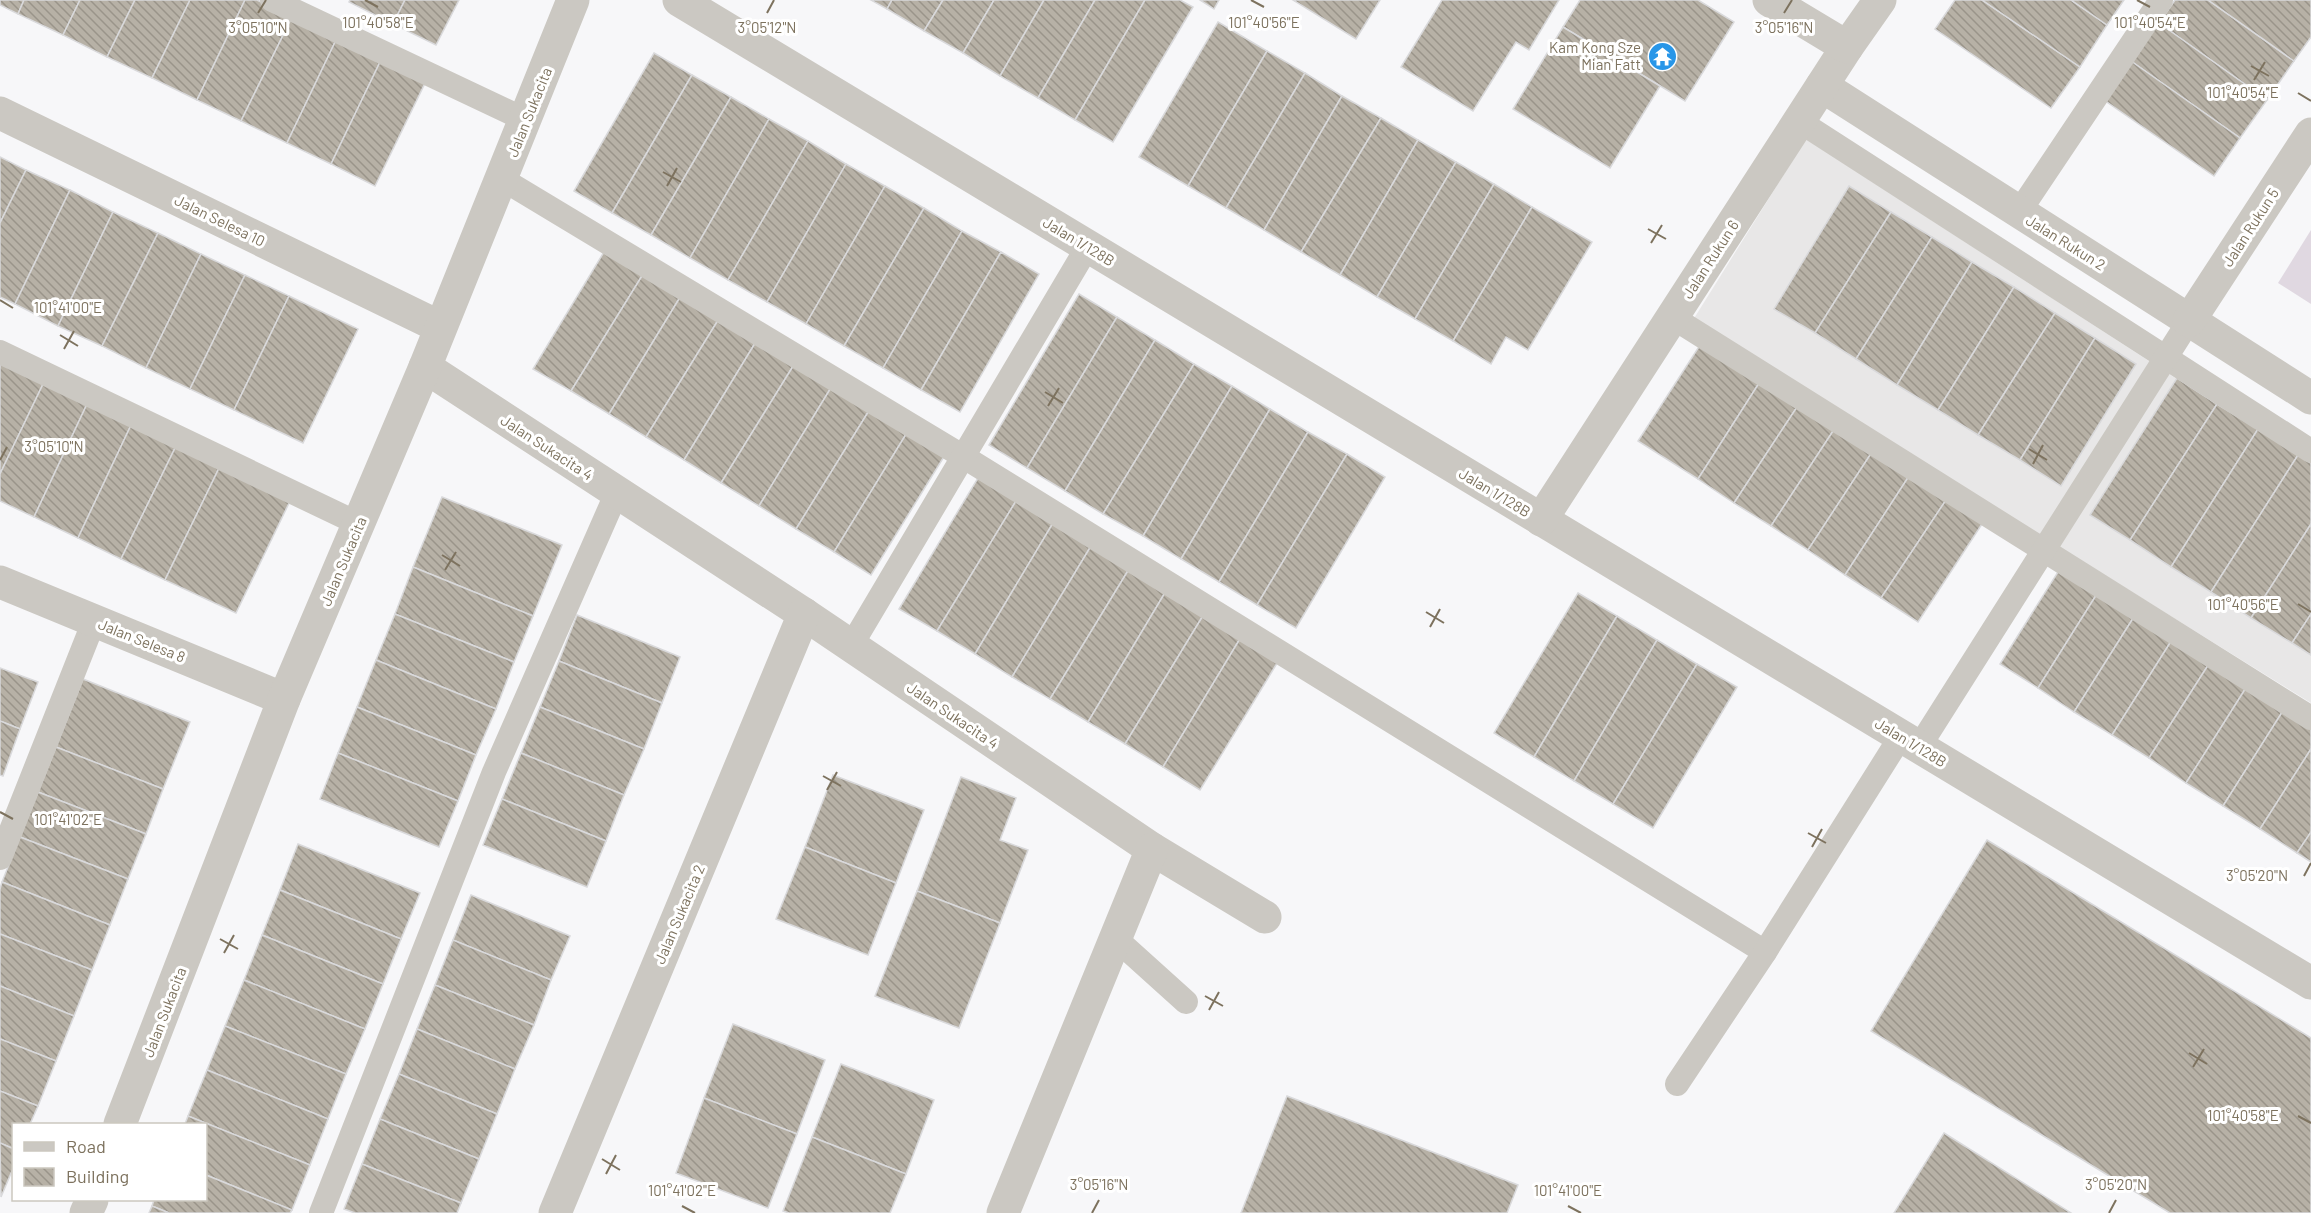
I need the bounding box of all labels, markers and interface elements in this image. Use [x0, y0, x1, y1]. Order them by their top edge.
text: 101°40'58"E [342, 13, 414, 31]
text: 101°40'56"E [1228, 13, 1300, 31]
text: 101°40'54"E [2114, 13, 2186, 31]
text: 3°05'10"N [228, 18, 288, 36]
text: 3°05'12"N [738, 18, 796, 36]
text: 3°05'16"N [1755, 18, 1813, 36]
place label: Kam Kong Sze Mian Fatt [1549, 38, 1641, 73]
temple icon: Kam Kong Sze Mian Fatt [1646, 40, 1678, 72]
street label: Jalan Sukacita [503, 65, 555, 159]
text: 101°40'54"E [2207, 83, 2279, 101]
street label: Jalan Rukun 5 [2218, 184, 2282, 270]
street label: Jalan Selesa 10 [172, 190, 268, 250]
street label: Jalan Rukun 2 [2023, 210, 2109, 274]
street label: Jalan 1/128B [1040, 213, 1118, 269]
street label: Jalan Rukun 6 [1678, 216, 1742, 302]
text: 101°41'00"E [34, 298, 102, 316]
street label: Jalan Sukacita 4 [497, 410, 597, 484]
text: 3°05'10"N [24, 437, 84, 455]
street label: Jalan 1/128B [1456, 464, 1534, 520]
street label: Jalan Sukacita [316, 514, 370, 608]
text: 101°40'56"E [2207, 595, 2279, 613]
street label: Jalan Selesa 8 [96, 614, 188, 666]
street label: Jalan Sukacita 4 [904, 678, 1002, 752]
street label: Jalan 1/128B [1872, 714, 1950, 770]
text: 101°41'02"E [34, 810, 102, 828]
street label: Jalan Sukacita 2 [650, 862, 708, 966]
text: 3°05'20"N [2226, 866, 2288, 884]
street label: Jalan Sukacita [139, 964, 189, 1060]
text: 101°40'58"E [2207, 1106, 2279, 1124]
legend [12, 1123, 207, 1201]
text: Road [66, 1135, 106, 1157]
text: Building [66, 1165, 129, 1187]
text: 3°05'16"N [1070, 1175, 1128, 1193]
text: 3°05'20"N [2085, 1175, 2147, 1193]
text: 101°41'02"E [648, 1181, 716, 1199]
text: 101°41'00"E [1534, 1181, 1602, 1199]

